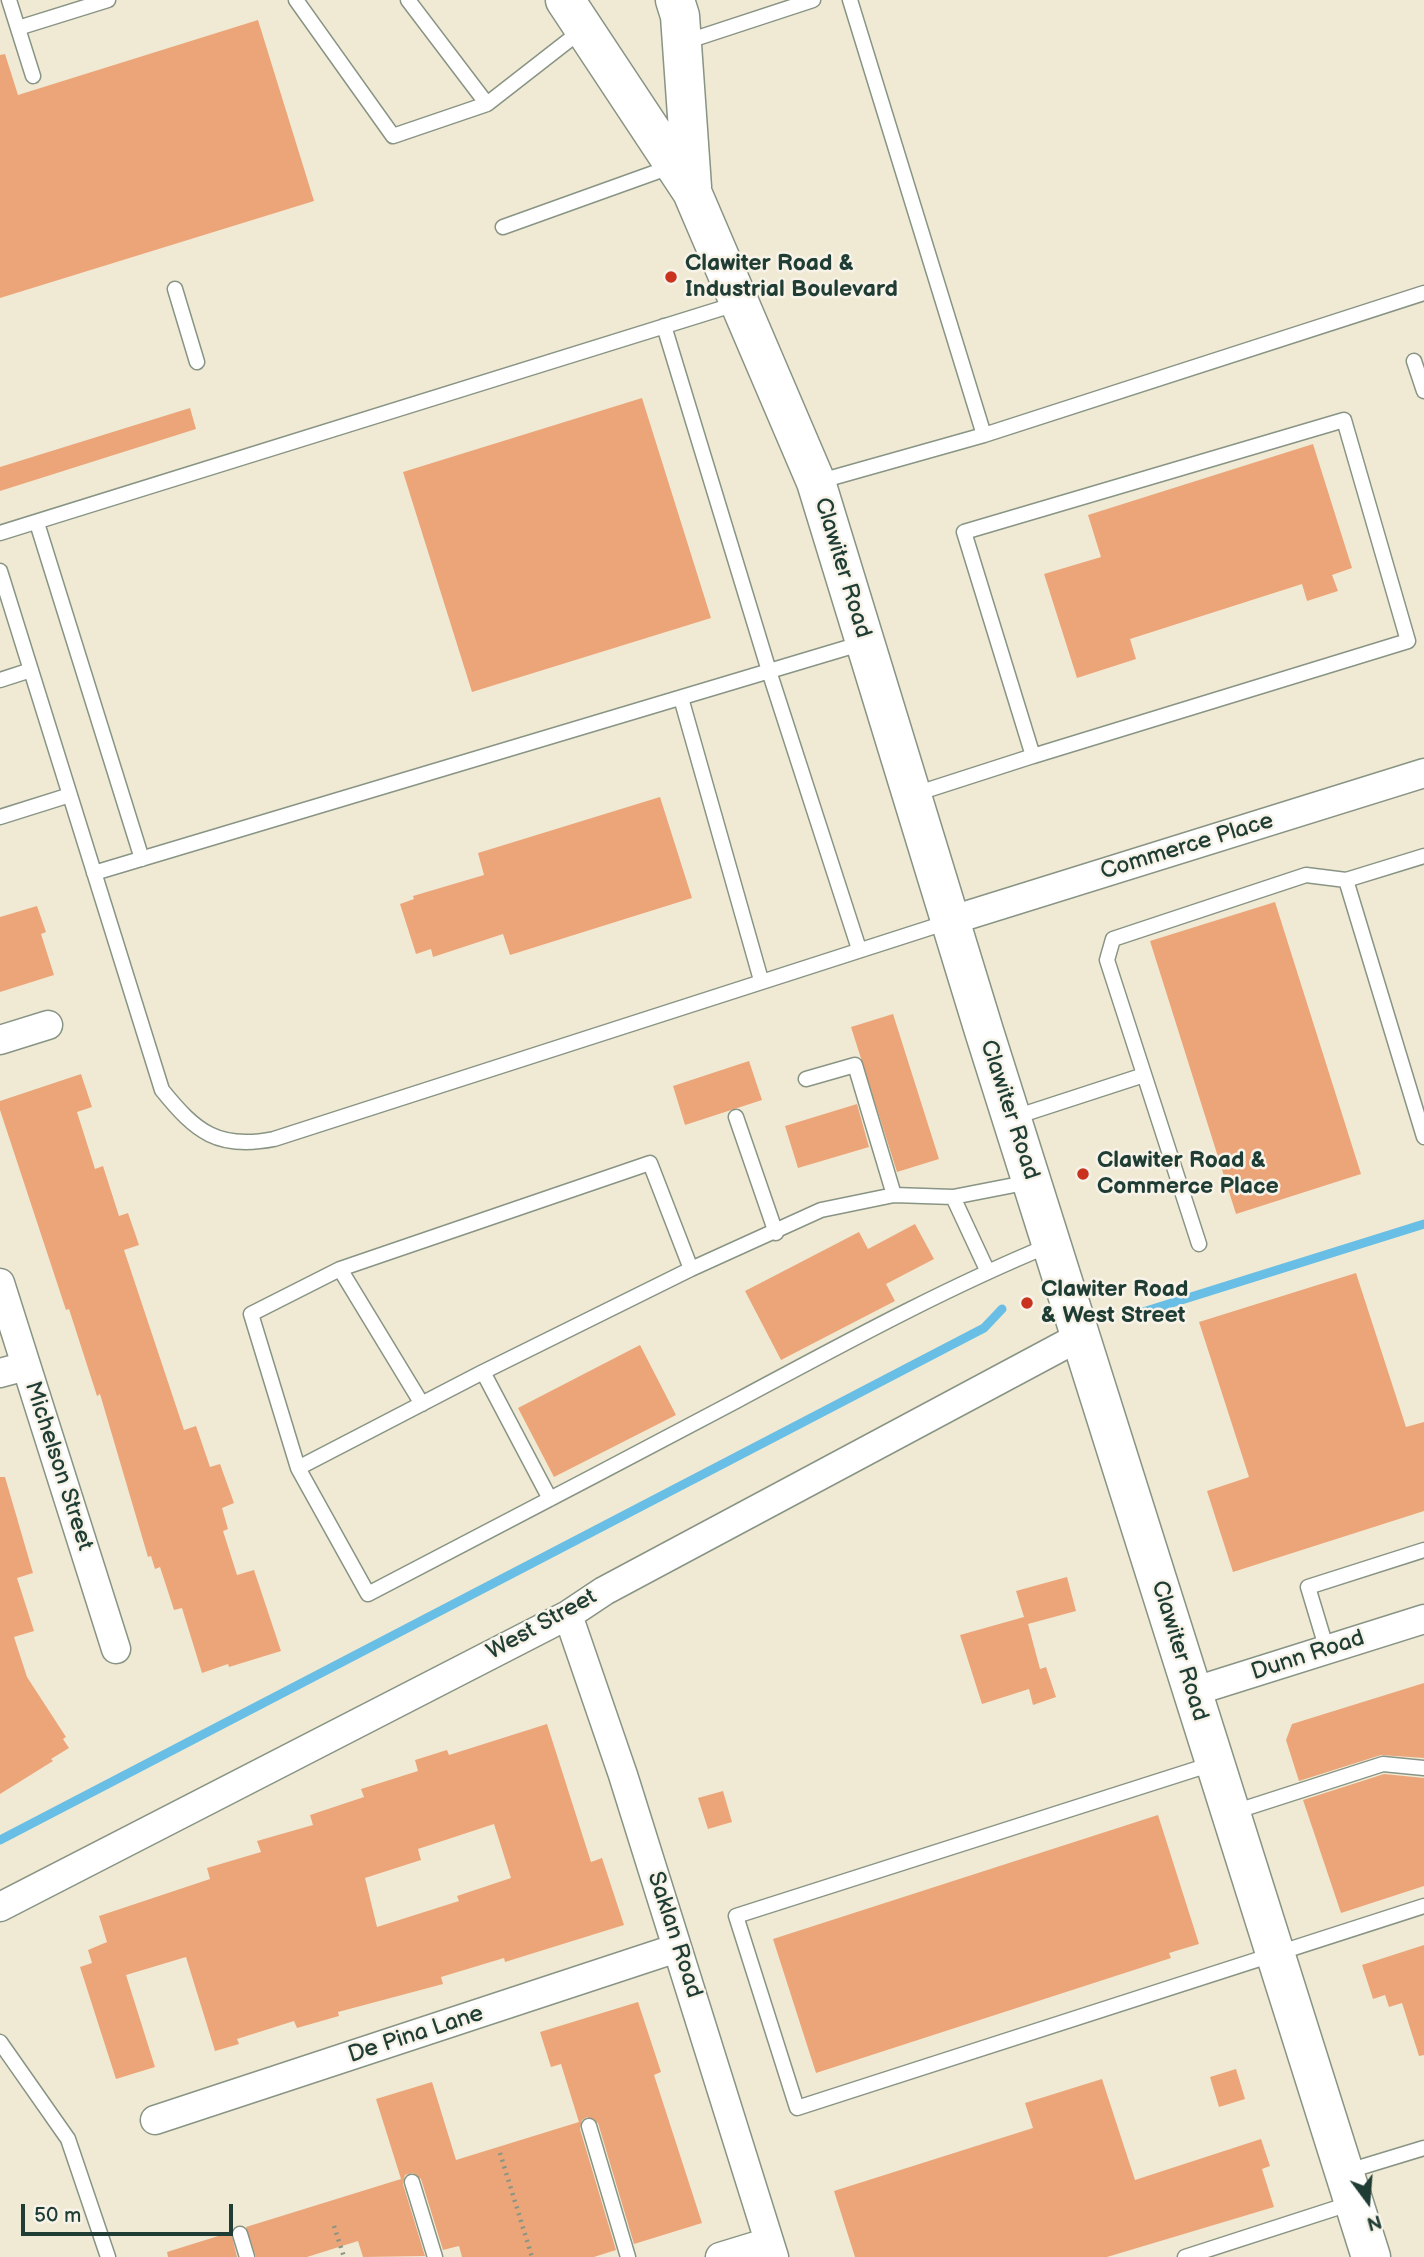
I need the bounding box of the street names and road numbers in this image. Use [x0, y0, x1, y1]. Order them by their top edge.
street label: Clawiter Road [808, 494, 876, 642]
street label: Commerce Place [1097, 808, 1277, 886]
street label: Clawiter Road [973, 1037, 1045, 1183]
street label: Michelson Street [18, 1378, 98, 1554]
street label: Clawiter Road [1145, 1577, 1213, 1725]
street label: West Street [482, 1584, 602, 1666]
street label: Dunn Road [1248, 1625, 1368, 1687]
street label: Saklan Road [641, 1868, 707, 2002]
street label: De Pina Lane [345, 2000, 487, 2070]

